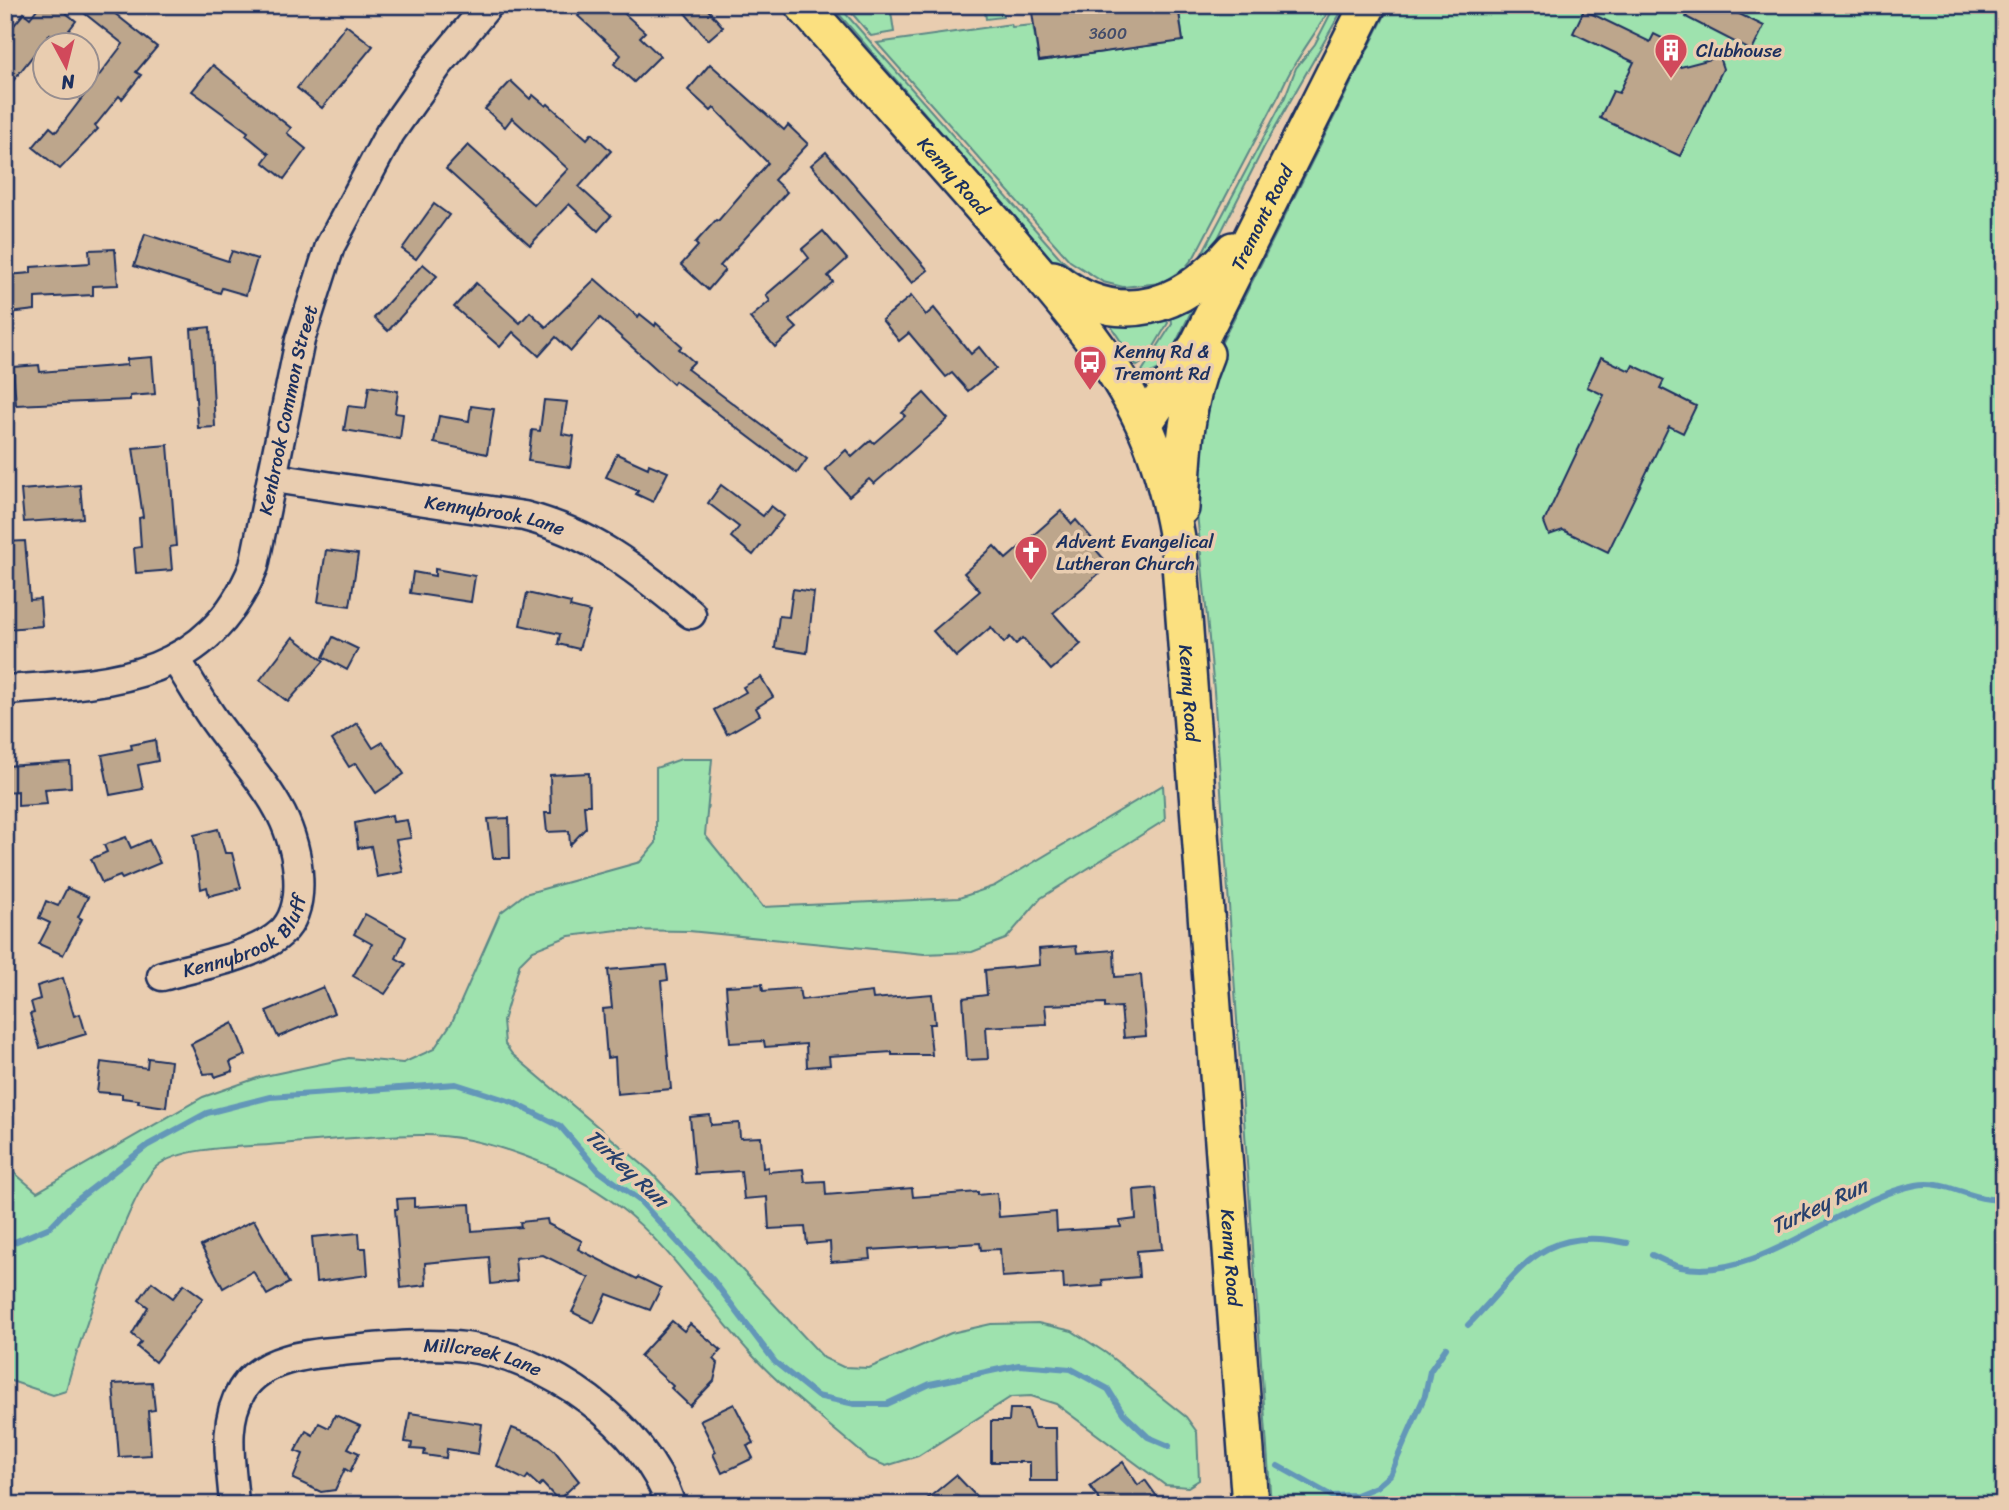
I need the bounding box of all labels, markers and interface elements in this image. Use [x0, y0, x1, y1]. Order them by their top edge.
house number: 3600 [1089, 19, 1127, 48]
building icon: Clubhouse [1652, 31, 1690, 80]
north arrow [32, 32, 102, 102]
place label: Clubhouse [1696, 34, 1782, 67]
text: N [59, 65, 78, 100]
street label: Kenny Road [909, 129, 1000, 225]
street label: Tremont Road [1221, 158, 1303, 276]
street label: Kenbrook Common Street [249, 300, 327, 518]
place label: Kenny Rd & Tremont Rd [1114, 335, 1211, 390]
bus stop icon: Kenny Rd & Tremont Rd [1071, 343, 1109, 392]
street label: Kennybrook Lane [423, 485, 570, 545]
place label: Advent Evangelical Lutheran Church [1055, 525, 1214, 580]
church icon: Advent Evangelical Lutheran Church [1012, 533, 1050, 582]
street label: Kenny Road [1169, 643, 1209, 745]
street label: Kennybrook Bluff [179, 889, 316, 987]
water label: Turkey Run [576, 1119, 680, 1219]
water label: Turkey Run [1764, 1166, 1876, 1245]
street label: Kenny Road [1211, 1208, 1251, 1309]
street label: Millcreek Lane [423, 1329, 548, 1386]

